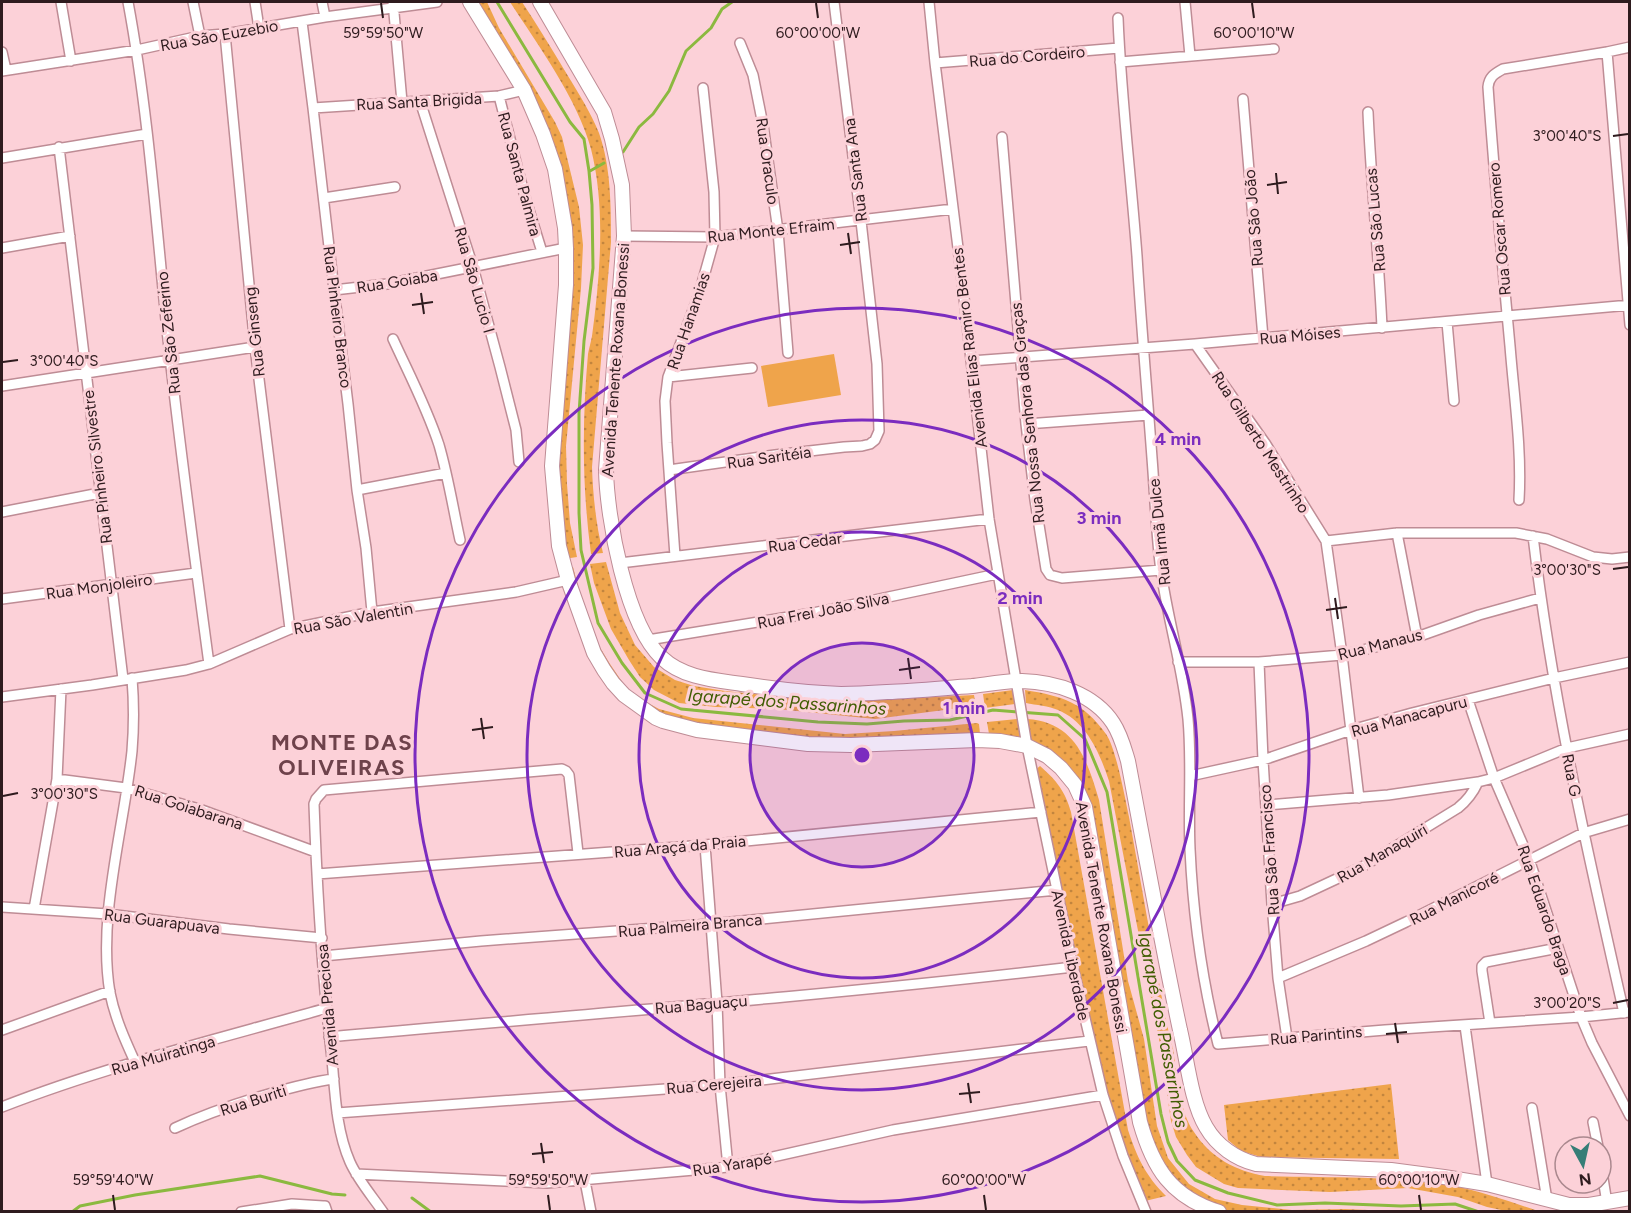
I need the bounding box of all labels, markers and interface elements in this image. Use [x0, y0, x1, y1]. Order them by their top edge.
street label: Rua São Euzebio [159, 16, 280, 55]
text: 59°59'50"W [343, 24, 424, 42]
text: 60°00'00"W [776, 24, 861, 42]
text: 60°00'10"W [1214, 24, 1295, 42]
street label: Rua do Cordeiro [968, 42, 1086, 71]
street label: Rua Santa Brigida [356, 89, 482, 114]
street label: Rua Santa Palmira [494, 110, 545, 238]
street label: Rua Oraculo [752, 116, 783, 206]
street label: Rua Santa Ana [840, 117, 871, 223]
text: 3°00'40"S [1533, 127, 1601, 145]
street label: Rua Oscar Romero [1484, 162, 1515, 296]
street label: Rua São Lucas [1362, 167, 1389, 272]
street label: Rua São João [1240, 169, 1267, 267]
street label: Rua Monte Efraim [707, 214, 836, 247]
street label: Rua São Lucio I [450, 225, 499, 335]
street label: Avenida Tenente Roxana Bonessi [598, 242, 633, 478]
street label: Rua Pinheiro Branco [319, 245, 356, 389]
street label: Avenida Elias Ramiro Bentes [948, 247, 991, 449]
street label: Rua Goiaba [355, 266, 439, 297]
street label: Rua Hanamias [663, 270, 714, 372]
street label: Rua São Zeferino [153, 271, 184, 395]
street label: Rua Ginseng [240, 286, 269, 378]
street label: Rua Nossa Senhora das Graças [1006, 302, 1049, 524]
street label: Rua Móises [1259, 322, 1341, 349]
text: 3°00'40"S [30, 352, 98, 370]
street label: Rua Gilberto Mestrinho [1208, 368, 1314, 517]
street label: Rua Pinheiro Silvestre [79, 389, 116, 545]
text: 4 min [1155, 428, 1201, 450]
street label: Rua Saritéia [726, 442, 812, 473]
street label: Rua Irmã Dulce [1144, 477, 1175, 586]
text: 3 min [1077, 507, 1121, 529]
street label: Rua Cedar [767, 528, 844, 556]
text: 3°00'30"S [1533, 561, 1601, 579]
street label: Rua Monjoleiro [45, 570, 153, 603]
text: 2 min [997, 587, 1043, 609]
street label: Rua Frei João Silva [756, 588, 891, 633]
street label: Rua São Valentin [292, 599, 414, 638]
street label: Rua Manaus [1336, 625, 1424, 664]
water label: Igarapé dos Passarinhos [687, 684, 888, 720]
street label: Rua Manacapuru [1349, 692, 1469, 741]
text: 1 min [943, 697, 985, 719]
district label: MONTE DAS OLIVEIRAS [271, 729, 413, 781]
centre of rings [852, 745, 872, 765]
street label: Rua G [1558, 752, 1585, 798]
street label: Rua Goiabarana [132, 781, 245, 834]
street label: Rua São Francisco [1255, 784, 1284, 916]
text: 3°00'30"S [30, 785, 98, 803]
street label: Avenida Tenente Roxana Bonessi [1072, 800, 1131, 1034]
street label: Rua Manaquiri [1334, 820, 1431, 887]
street label: Rua Araçá da Praia [613, 831, 747, 862]
street label: Rua Eduardo Braga [1513, 843, 1576, 978]
street label: Rua Manicoré [1406, 868, 1502, 929]
street label: Avenida Liberdade [1047, 888, 1094, 1022]
street label: Rua Guarapuava [103, 905, 221, 938]
street label: Rua Palmeira Branca [617, 910, 763, 941]
water label: Igarapé dos Passarinhos [1133, 930, 1193, 1130]
street label: Avenida Preciosa [313, 943, 342, 1067]
street label: Rua Baguaçu [654, 991, 748, 1018]
text: 3°00'20"S [1533, 994, 1601, 1012]
street label: Rua Parintins [1269, 1022, 1363, 1049]
street label: Rua Muiratinga [109, 1032, 217, 1079]
street label: Rua Cerejeira [665, 1071, 763, 1098]
street label: Rua Buriti [218, 1081, 289, 1120]
north arrow [1553, 1135, 1613, 1195]
street label: Rua Yarapé [691, 1149, 773, 1180]
text: N [1578, 1169, 1592, 1190]
text: 59°59'40"W [73, 1171, 154, 1189]
text: 59°59'50"W [508, 1171, 589, 1189]
text: 60°00'00"W [942, 1171, 1027, 1189]
text: 60°00'10"W [1379, 1171, 1460, 1189]

